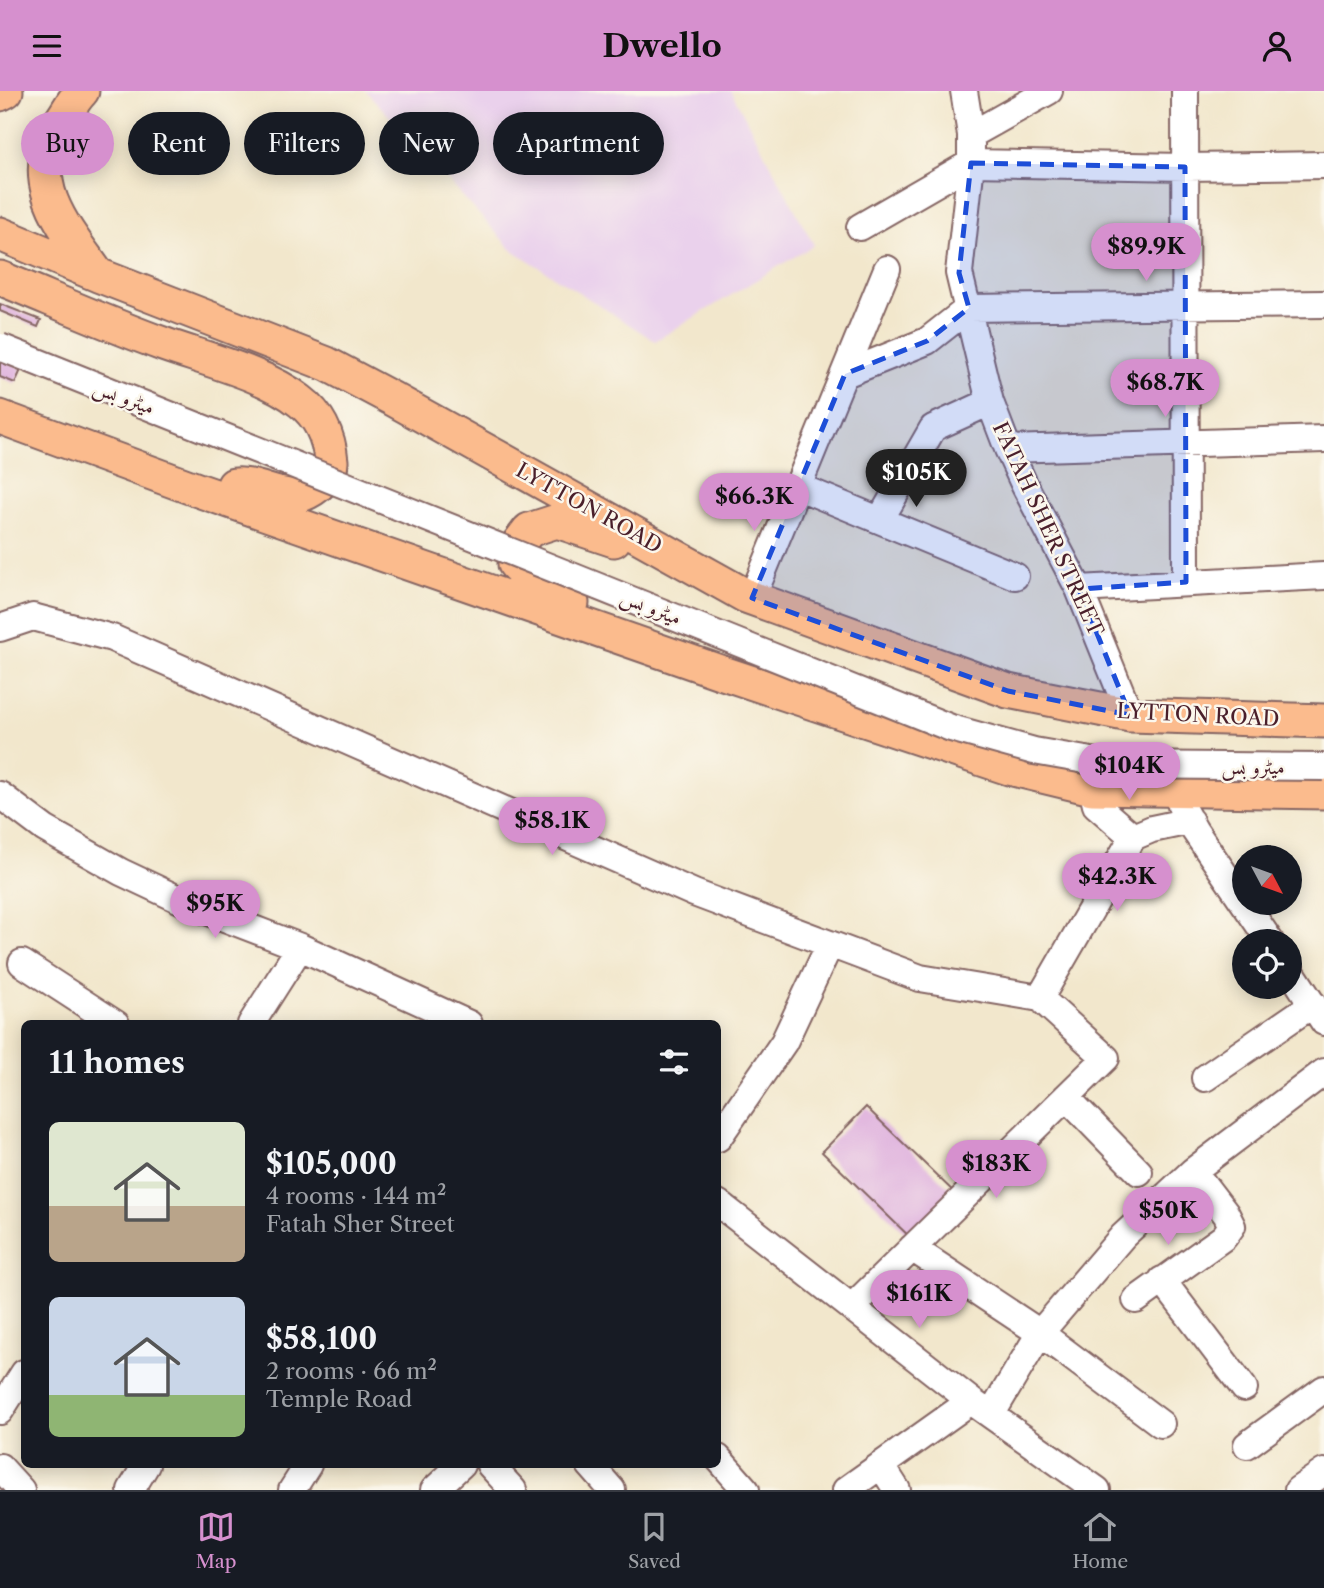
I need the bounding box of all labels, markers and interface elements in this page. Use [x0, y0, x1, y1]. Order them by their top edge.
text: Dwello [602, 26, 722, 65]
icon: menu [28, 27, 66, 65]
icon: person [1258, 27, 1296, 65]
chip: Buy [21, 112, 114, 175]
chip: Rent [128, 112, 230, 175]
chip: Filters [244, 112, 365, 175]
chip: New [379, 112, 479, 175]
chip: Apartment [493, 112, 664, 175]
pin: $89.9K [1089, 223, 1203, 283]
text: $89.9K [1107, 232, 1185, 260]
pin: $68.7K [1108, 359, 1222, 419]
text: $68.7K [1126, 368, 1204, 396]
street label: میٹرو بس [89, 373, 158, 421]
street label: FATAH SHER STREET [988, 418, 1109, 640]
pin: $105K [867, 449, 965, 509]
street label: LYTTON ROAD [512, 457, 667, 558]
text: $105K [882, 458, 950, 486]
pin: $66.3K [697, 473, 811, 533]
text: $66.3K [715, 482, 793, 510]
street label: میٹرو بس [616, 583, 685, 632]
street label: LYTTON ROAD [1116, 698, 1280, 731]
pin: $104K [1080, 743, 1178, 802]
text: $104K [1094, 751, 1164, 779]
street label: میٹرو بس [1221, 754, 1285, 781]
pin: $58.1K [495, 797, 609, 857]
text: $58.1K [515, 806, 589, 834]
north arrow [1232, 845, 1302, 915]
map controls [1232, 845, 1302, 999]
pin: $42.3K [1060, 853, 1174, 913]
text: $42.3K [1078, 862, 1156, 890]
pin: $95K [174, 881, 256, 940]
text: $95K [186, 889, 244, 917]
button: locate [1232, 929, 1302, 999]
icon: filters [655, 1043, 693, 1081]
text: 11 homes [49, 1044, 185, 1081]
pin: $183K [947, 1141, 1045, 1200]
text: $105,000 [266, 1145, 397, 1182]
text: $183K [962, 1149, 1030, 1177]
icon: home [105, 1150, 189, 1234]
text: 4 rooms · 144 m² [266, 1182, 446, 1210]
pin: $50K [1127, 1187, 1209, 1247]
text: $50K [1139, 1196, 1197, 1224]
text: Fatah Sher Street [266, 1210, 455, 1238]
pin: $161K [870, 1271, 968, 1330]
text: $161K [886, 1279, 952, 1307]
text: $58,100 [266, 1320, 377, 1357]
icon: home [105, 1325, 189, 1409]
text: 2 rooms · 66 m² [266, 1357, 437, 1385]
text: Temple Road [266, 1385, 412, 1413]
tab: Map [196, 1508, 237, 1573]
tab: Saved [628, 1508, 681, 1573]
tab: Home [1072, 1508, 1128, 1573]

